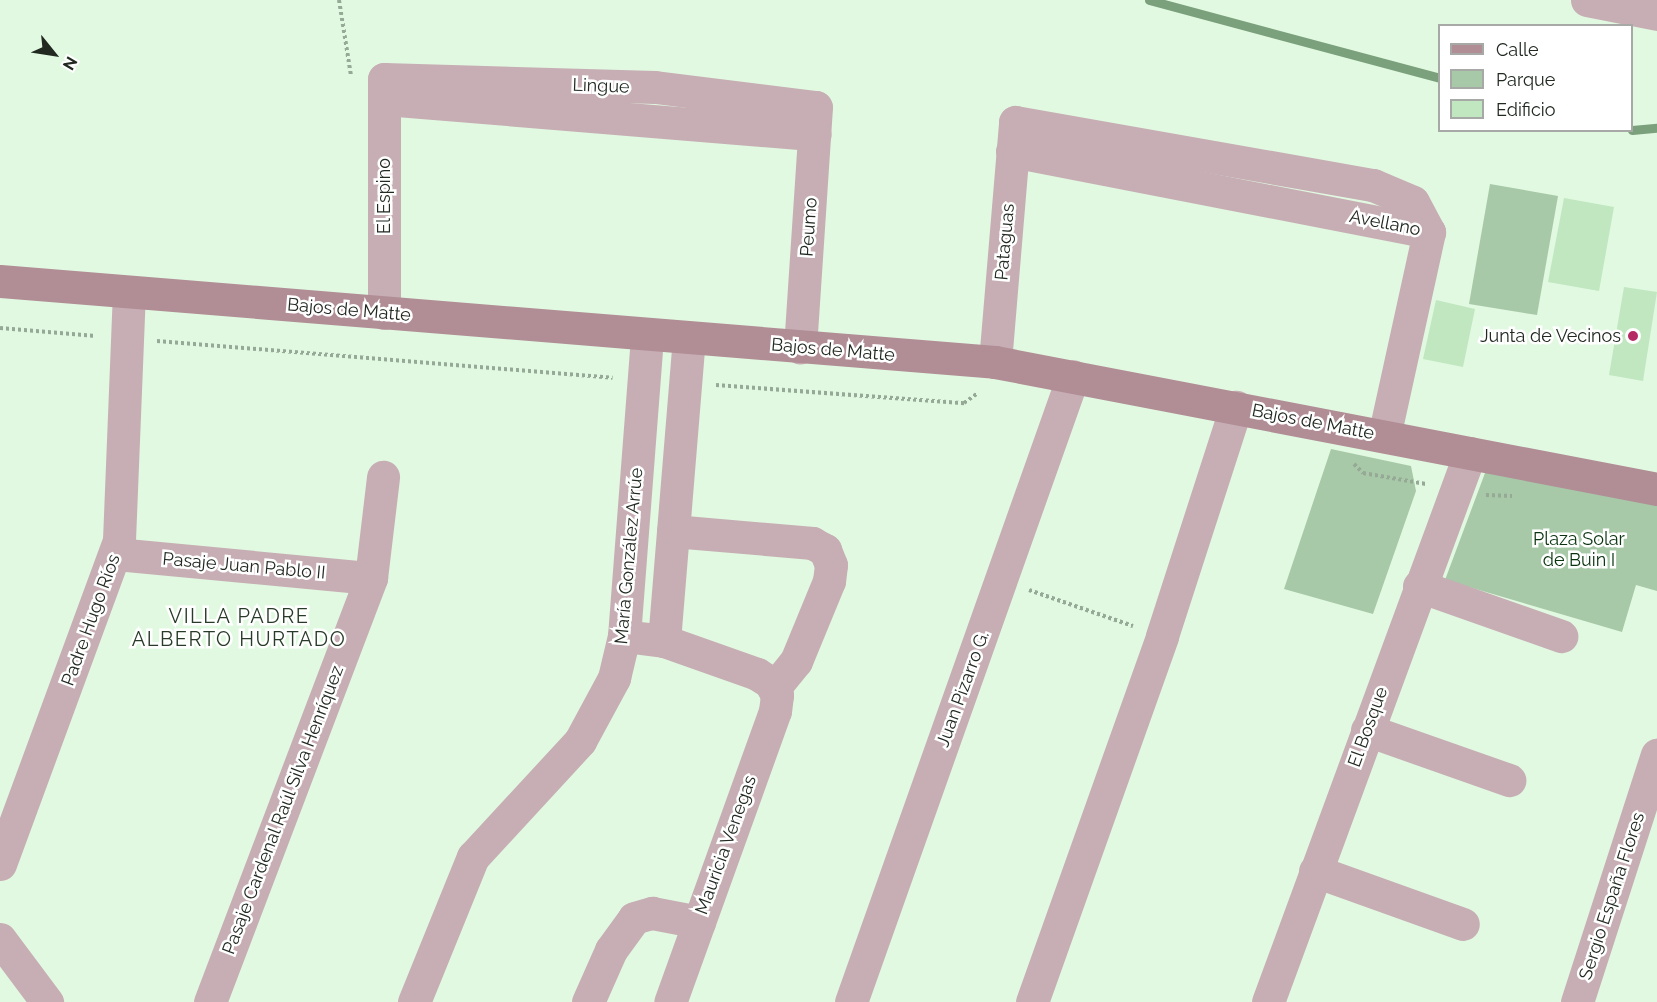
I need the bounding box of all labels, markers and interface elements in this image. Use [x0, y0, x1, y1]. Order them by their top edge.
north arrow [24, 24, 84, 84]
legend [1438, 24, 1633, 132]
text: Calle [1496, 39, 1539, 60]
text: N [59, 53, 81, 73]
text: Parque [1496, 69, 1555, 90]
street label: Lingue [572, 74, 630, 98]
text: Edificio [1496, 99, 1555, 120]
street label: El Espino [373, 158, 395, 234]
street label: Peumo [796, 197, 822, 257]
street label: Pataguas [991, 203, 1019, 281]
street label: Avellano [1347, 206, 1423, 240]
street label: Bajos de Matte [286, 294, 412, 326]
place label: Junta de Vecinos [1479, 325, 1621, 347]
marker: Junta de Vecinos [1626, 329, 1640, 343]
street label: Bajos de Matte [770, 334, 896, 366]
street label: Bajos de Matte [1250, 400, 1376, 444]
street label: María González Arrúe [610, 467, 648, 645]
park label: Plaza Solar de Buin I [1533, 529, 1625, 572]
street label: Pasaje Juan Pablo II [161, 548, 327, 584]
street label: Padre Hugo Ríos [57, 551, 125, 689]
district label: VILLA PADRE ALBERTO HURTADO [132, 604, 346, 651]
street label: Juan Pizarro G. [932, 628, 994, 750]
street label: Pasaje Cardenal Raúl Silva Henríquez [218, 662, 348, 958]
street label: El Bosque [1343, 684, 1393, 770]
street label: Mauricia Venegas [691, 772, 761, 918]
street label: Sergio España Flores [1575, 810, 1649, 982]

